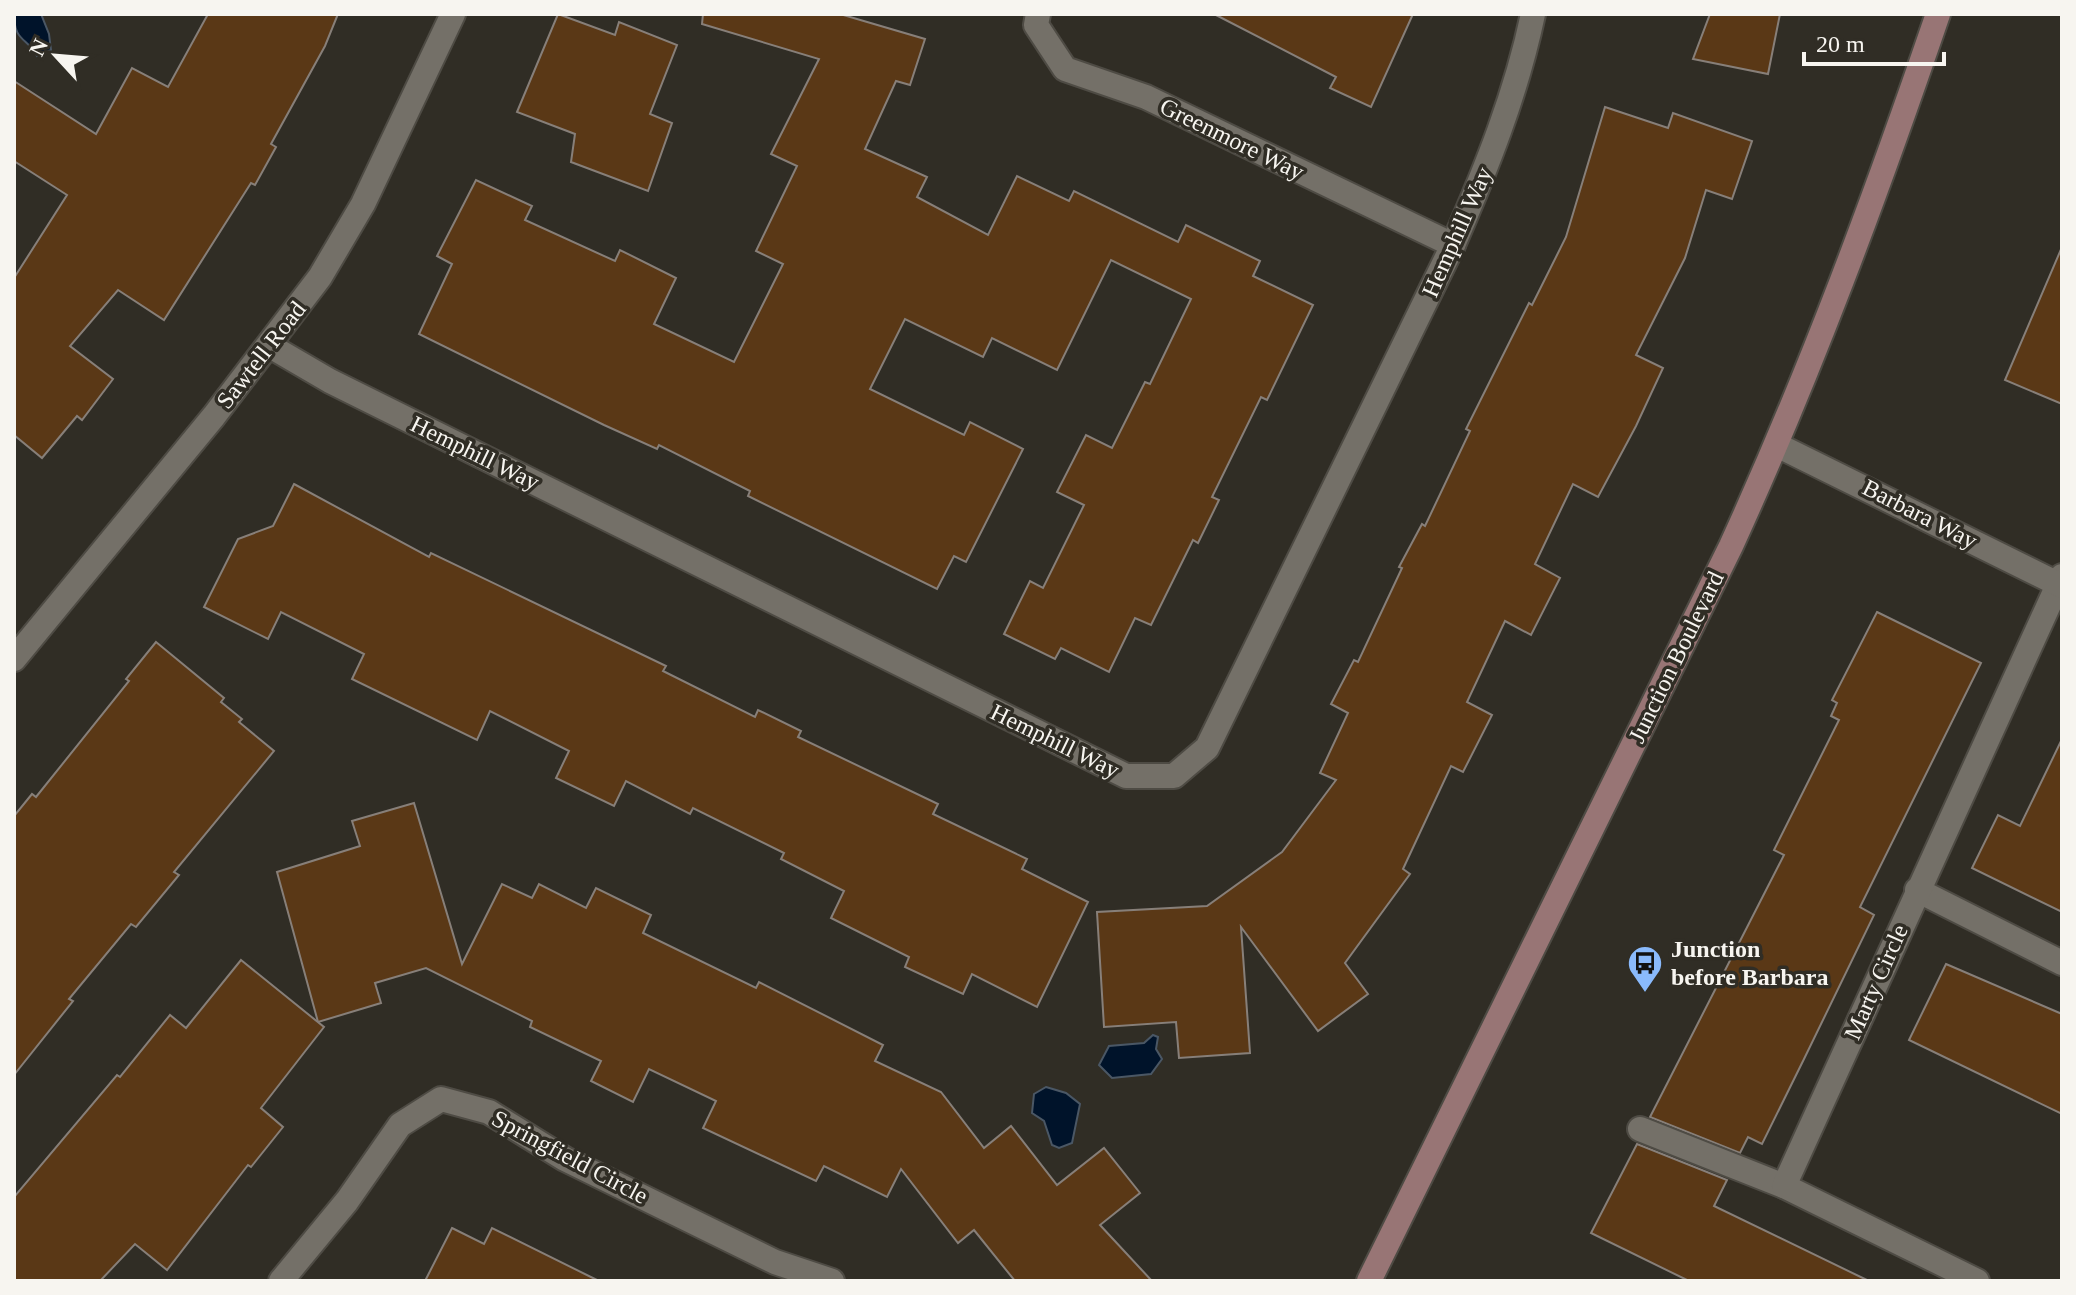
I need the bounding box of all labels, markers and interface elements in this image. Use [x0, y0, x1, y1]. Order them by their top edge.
north arrow [16, 16, 96, 96]
scale bar [1804, 16, 1944, 66]
text: 20 m [1816, 31, 1865, 57]
text: N [24, 35, 53, 60]
street label: Greenmore Way [1156, 93, 1308, 185]
street label: Hemphill Way [1417, 163, 1497, 301]
street label: Sawtell Road [211, 296, 311, 414]
street label: Hemphill Way [407, 411, 543, 495]
street label: Barbara Way [1858, 474, 1982, 554]
street label: Junction Boulevard [1623, 567, 1729, 747]
street label: Hemphill Way [987, 699, 1123, 783]
street label: Marty Circle [1839, 920, 1913, 1044]
place label: Junction before Barbara [1671, 936, 1829, 990]
bus stop icon: Junction before Barbara [1626, 944, 1664, 994]
street label: Springfield Circle [488, 1105, 652, 1209]

